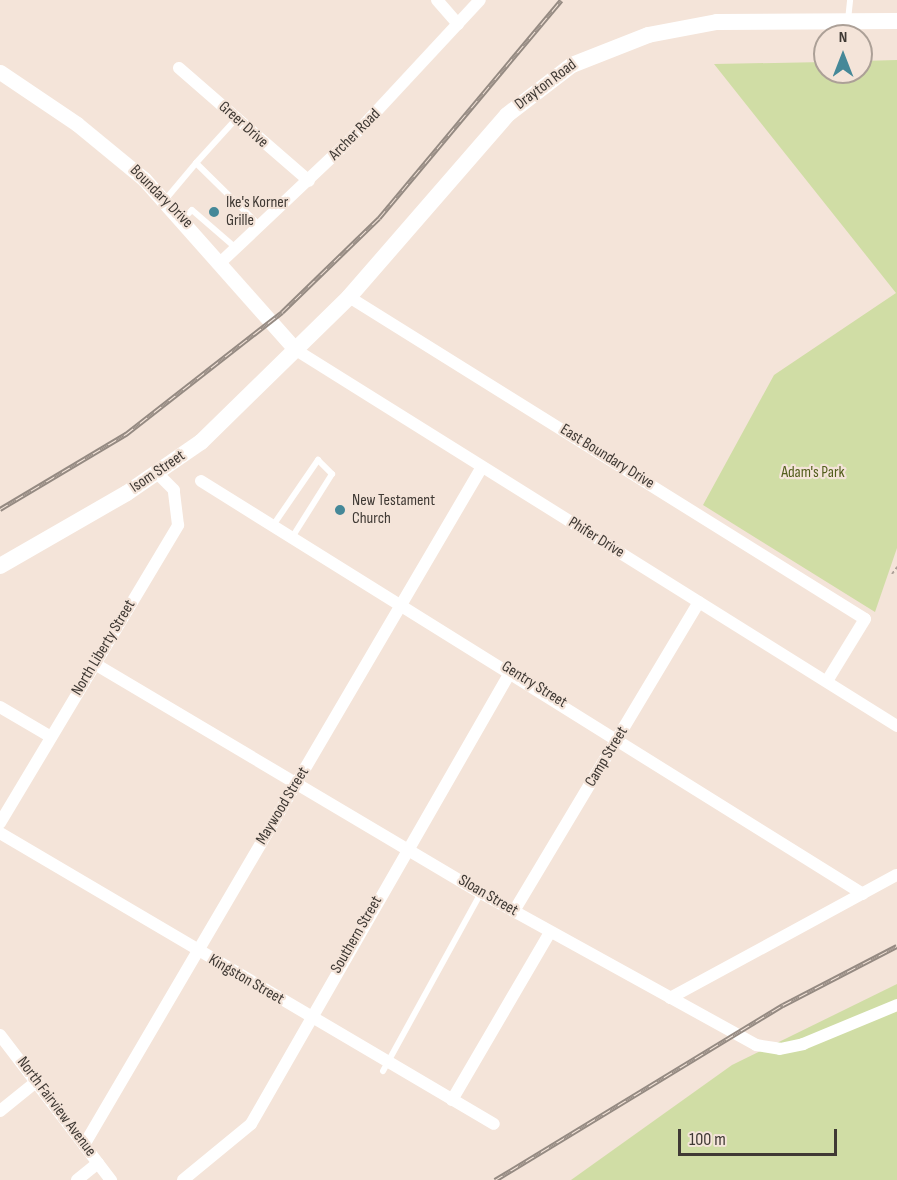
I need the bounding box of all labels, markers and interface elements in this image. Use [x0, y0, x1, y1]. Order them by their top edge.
north arrow [813, 24, 873, 84]
text: N [839, 28, 847, 47]
street label: Drayton Road [511, 56, 581, 114]
street label: Greer Drive [214, 98, 272, 152]
street label: Archer Road [325, 105, 385, 165]
street label: Boundary Drive [125, 161, 197, 233]
place label: Ike's Korner Grille [226, 193, 288, 231]
marker: Ike's Korner Grille [207, 205, 221, 219]
street label: East Boundary Drive [556, 420, 658, 494]
street label: Isom Street [127, 447, 189, 497]
park label: Adam's Park [781, 463, 845, 483]
place label: New Testament Church [352, 491, 435, 529]
marker: New Testament Church [333, 503, 347, 517]
street label: Phifer Drive [564, 513, 628, 563]
street label: North Liberty Street [68, 597, 140, 699]
street label: Gentry Street [498, 657, 570, 713]
street label: Camp Street [582, 723, 632, 791]
street label: Maywood Street [252, 764, 314, 848]
street label: Sloan Street [455, 871, 521, 921]
street label: Southern Street [327, 893, 387, 977]
street label: Kingston Street [205, 951, 287, 1009]
street label: North Fairview Avenue [12, 1053, 100, 1161]
scale bar [681, 1117, 840, 1155]
text: 100 m [689, 1129, 726, 1150]

